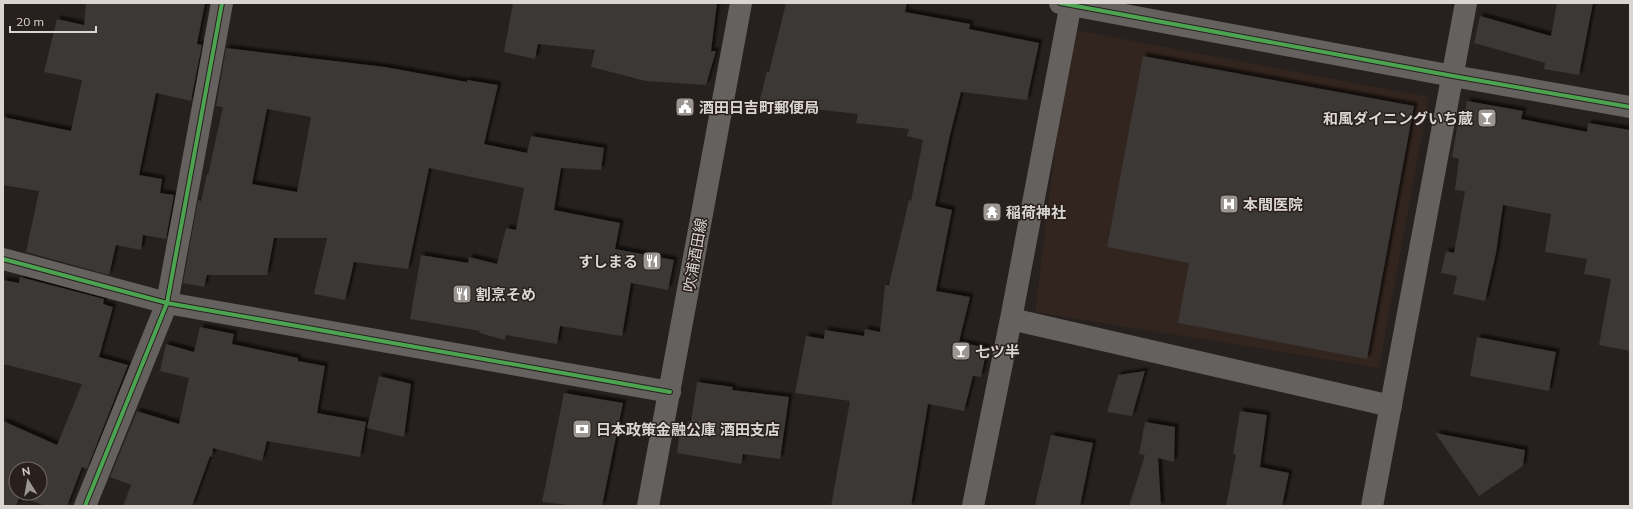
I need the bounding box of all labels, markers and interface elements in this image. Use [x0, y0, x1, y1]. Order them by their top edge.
scale bar [10, 8, 96, 34]
text: 20 m [16, 14, 44, 29]
public building icon: 酒田日吉町郵便局 [674, 96, 696, 118]
place label: 酒田日吉町郵便局 [699, 98, 819, 117]
bar icon: 和風ダイニングいち蔵 [1476, 107, 1498, 129]
place label: 和風ダイニングいち蔵 [1323, 109, 1473, 128]
hospital icon: 本間医院 [1218, 193, 1240, 215]
place label: 本間医院 [1243, 195, 1303, 214]
temple icon: 稲荷神社 [981, 201, 1003, 223]
place label: 稲荷神社 [1006, 203, 1066, 222]
street label: 吹浦酒田線 [679, 216, 711, 294]
restaurant icon: すしまる [641, 250, 663, 272]
place label: すしまる [578, 252, 638, 271]
restaurant icon: 割烹そめ [451, 283, 473, 305]
place label: 割烹そめ [476, 285, 536, 304]
bar icon: 七ツ半 [950, 340, 972, 362]
place label: 七ツ半 [975, 342, 1020, 361]
bank icon: 日本政策金融公庫 酒田支店 [571, 418, 593, 440]
place label: 日本政策金融公庫 酒田支店 [596, 420, 780, 439]
north arrow [8, 461, 48, 501]
text: N [21, 464, 32, 479]

